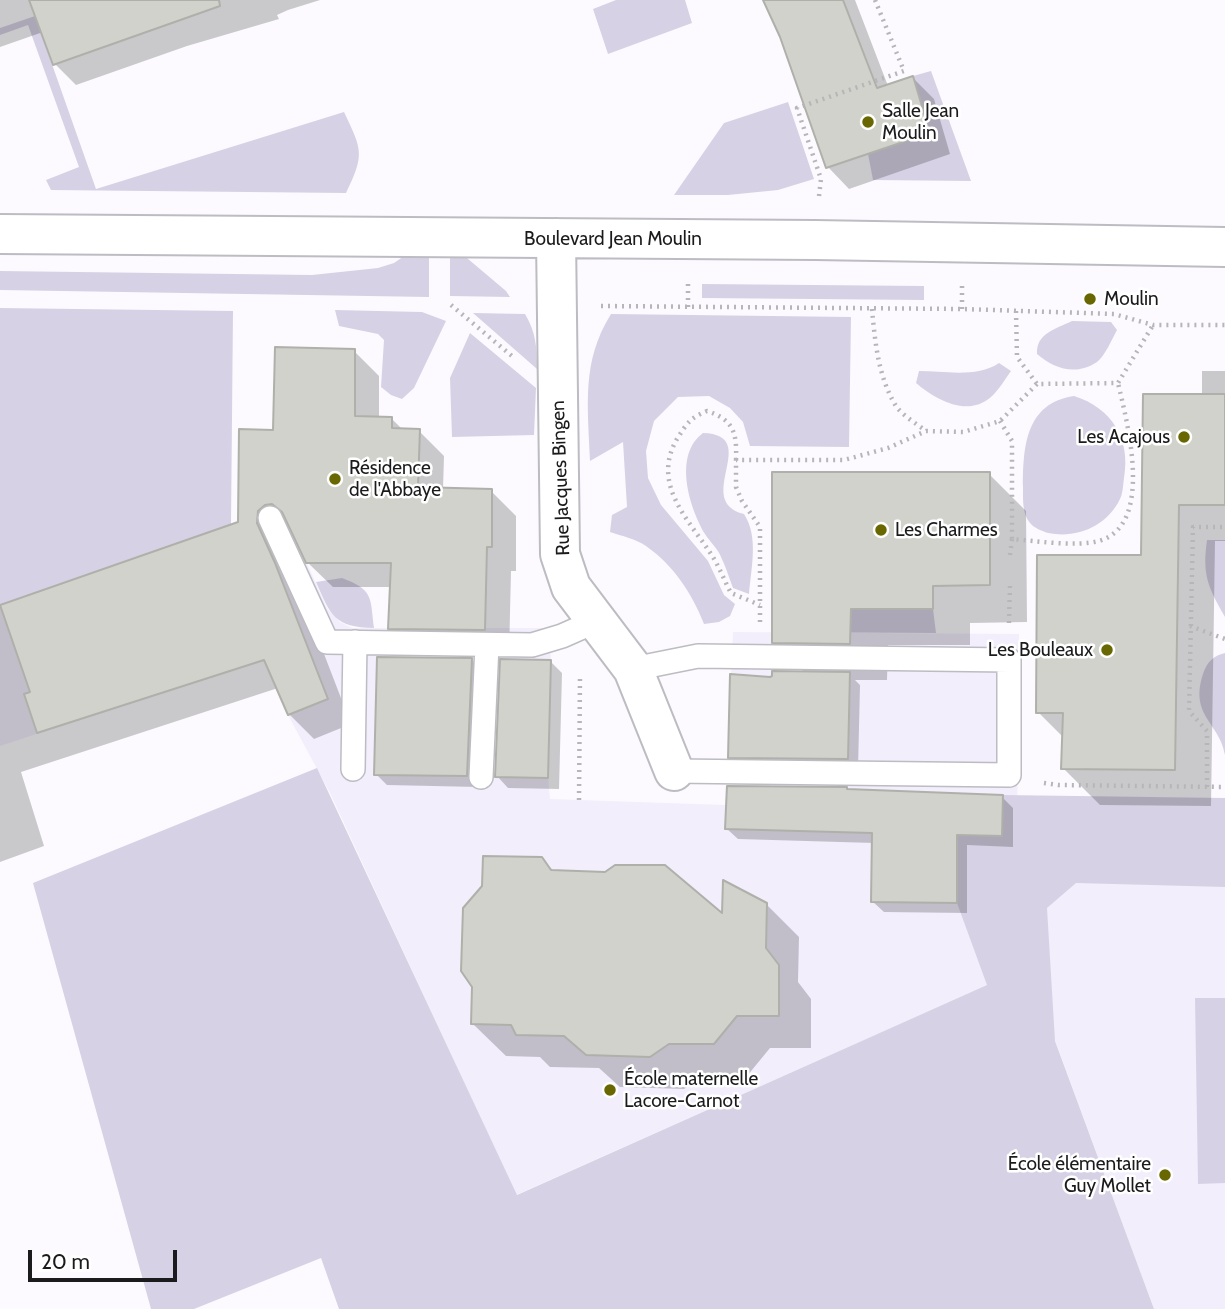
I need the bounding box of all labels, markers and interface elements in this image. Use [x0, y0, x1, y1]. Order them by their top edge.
place label: Salle Jean Moulin [882, 100, 959, 144]
marker: Salle Jean Moulin [860, 114, 876, 130]
street label: Boulevard Jean Moulin [524, 228, 702, 250]
place label: Moulin [1104, 288, 1159, 310]
marker: Moulin [1082, 291, 1098, 307]
street label: Rue Jacques Bingen [547, 400, 575, 556]
place label: Les Acajous [1077, 426, 1170, 448]
marker: Les Acajous [1176, 429, 1192, 445]
place label: Résidence de l'Abbaye [349, 457, 441, 501]
marker: Résidence de l'Abbaye [327, 471, 343, 487]
place label: Les Charmes [895, 519, 998, 541]
marker: Les Charmes [873, 522, 889, 538]
place label: Les Bouleaux [988, 639, 1093, 661]
marker: Les Bouleaux [1099, 642, 1115, 658]
place label: École maternelle Lacore-Carnot [624, 1068, 758, 1112]
marker: École maternelle Lacore-Carnot [602, 1082, 618, 1098]
place label: École élémentaire Guy Mollet [1008, 1153, 1151, 1197]
marker: École élémentaire Guy Mollet [1157, 1167, 1173, 1183]
scale bar [32, 1236, 180, 1280]
text: 20 m [41, 1249, 90, 1274]

